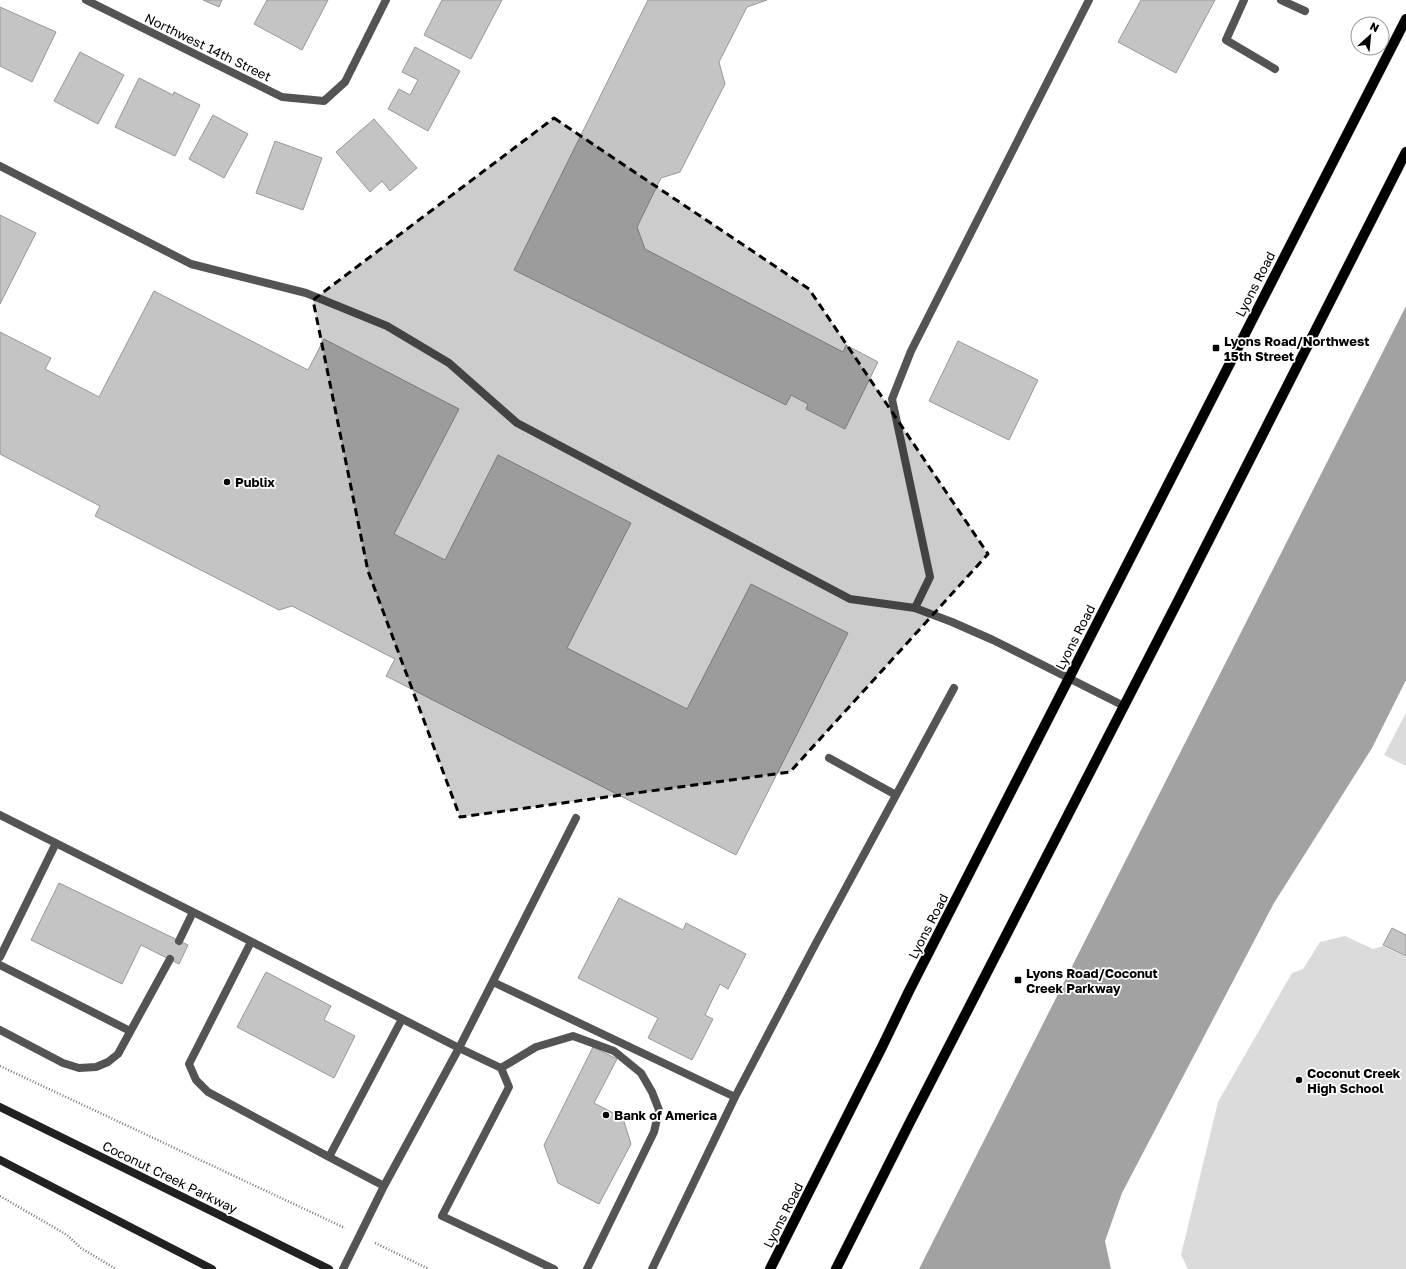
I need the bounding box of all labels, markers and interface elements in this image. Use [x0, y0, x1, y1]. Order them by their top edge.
street label: Northwest 14th Street [142, 9, 274, 85]
north arrow [1350, 16, 1390, 56]
text: N [1368, 19, 1381, 34]
street label: Lyons Road [1232, 249, 1278, 319]
place label: Lyons Road/Northwest 15th Street [1224, 333, 1369, 364]
marker: Lyons Road/Northwest 15th Street [1211, 343, 1221, 353]
place label: Publix [235, 474, 275, 490]
marker: Publix [222, 477, 232, 487]
street label: Lyons Road [1052, 602, 1098, 672]
street label: Lyons Road [905, 891, 951, 961]
place label: Lyons Road/Coconut Creek Parkway [1026, 965, 1158, 996]
marker: Lyons Road/Coconut Creek Parkway [1013, 975, 1023, 985]
place label: Coconut Creek High School [1307, 1065, 1401, 1096]
marker: Coconut Creek High School [1294, 1075, 1304, 1085]
place label: Bank of America [614, 1107, 717, 1123]
marker: Bank of America [601, 1110, 611, 1120]
street label: Coconut Creek Parkway [100, 1137, 241, 1217]
street label: Lyons Road [760, 1180, 806, 1250]

